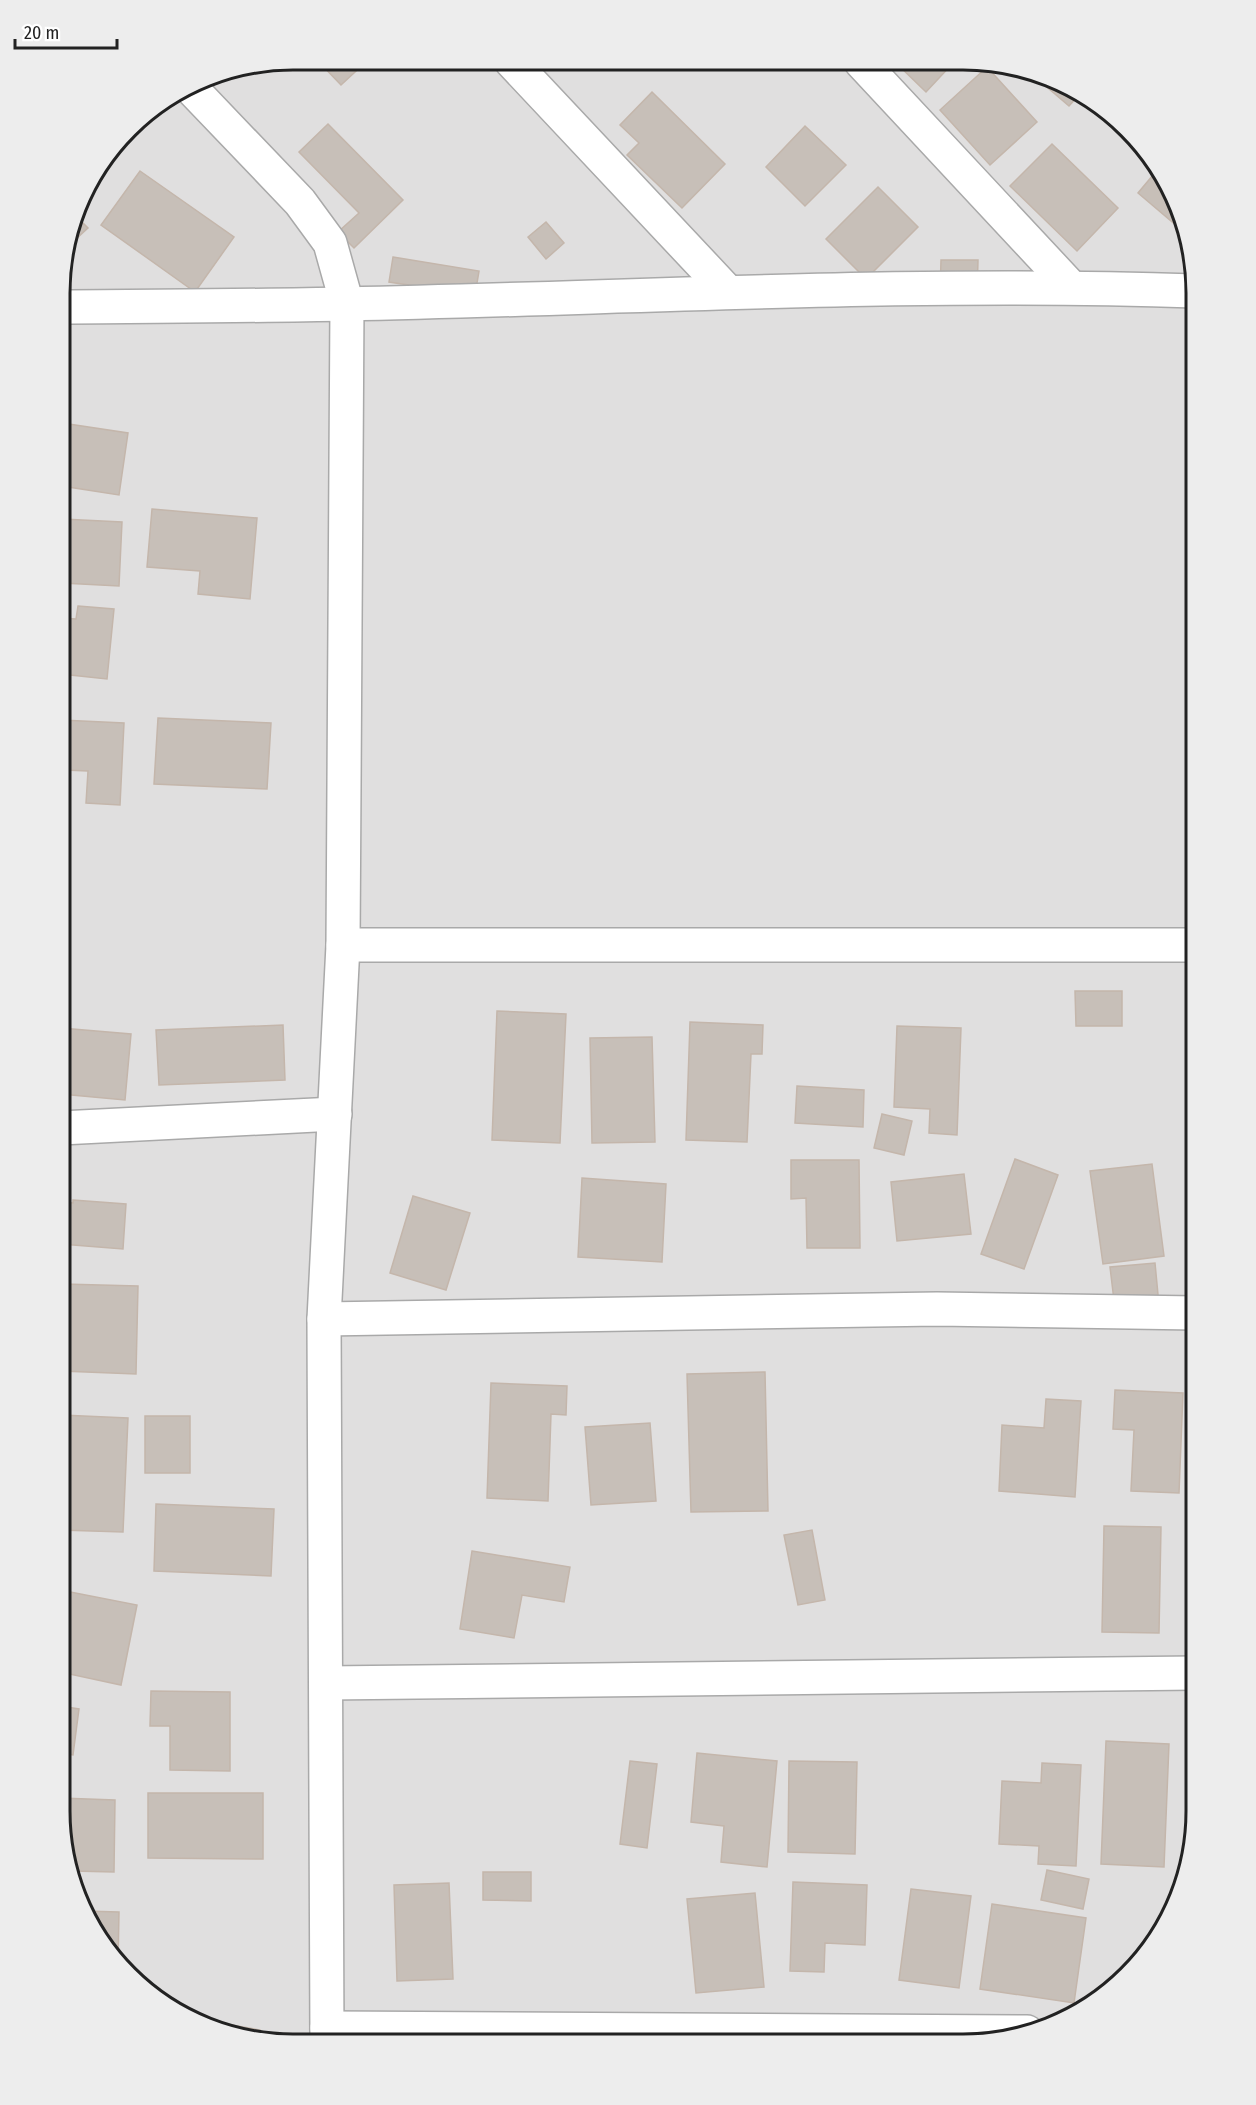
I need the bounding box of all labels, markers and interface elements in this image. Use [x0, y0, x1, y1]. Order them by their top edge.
scale bar [15, 12, 117, 50]
text: 20 m [24, 22, 59, 44]

